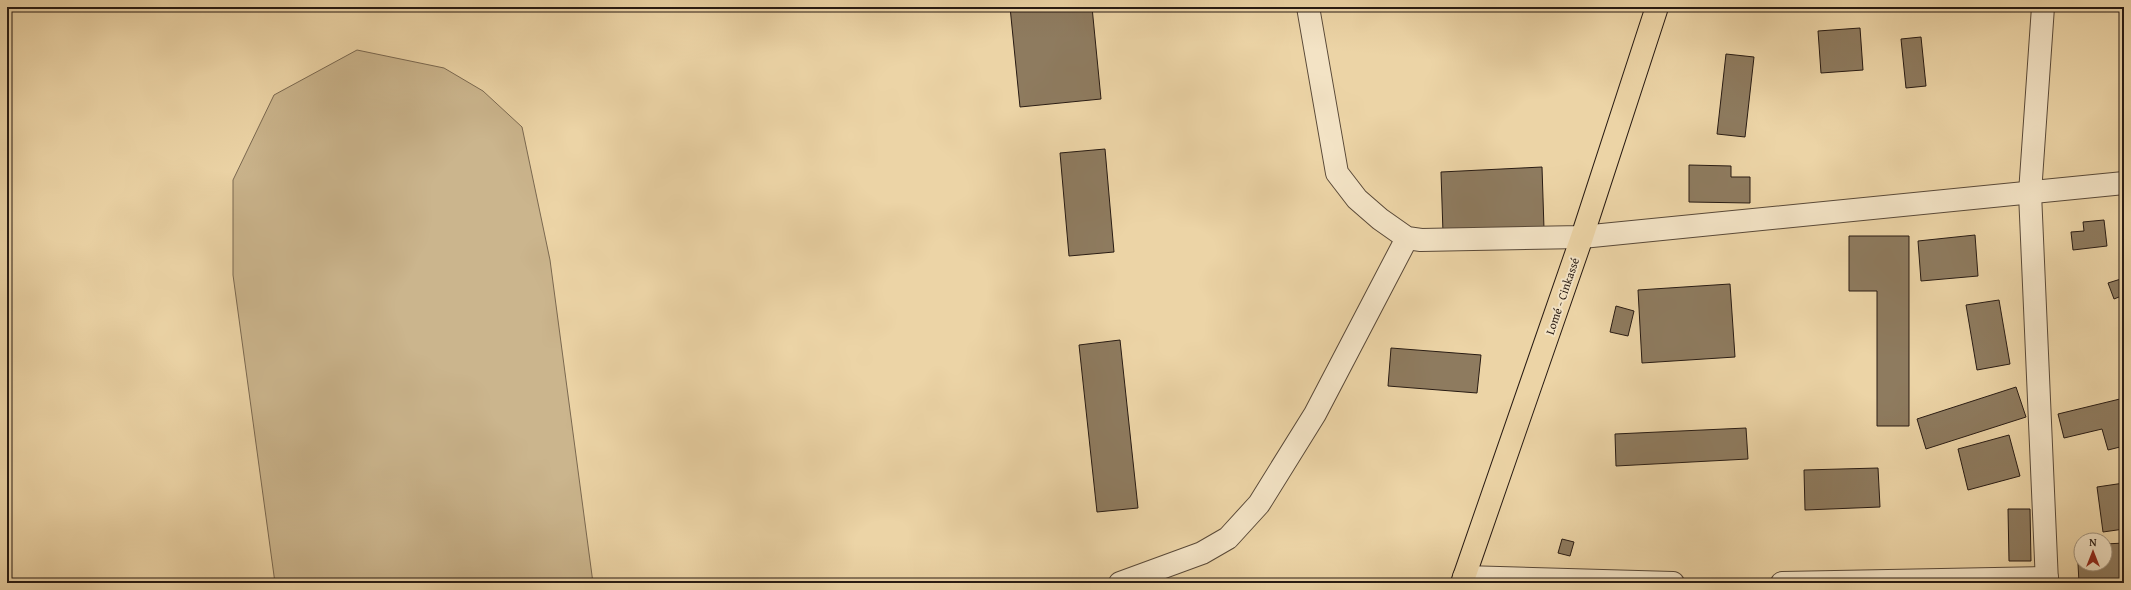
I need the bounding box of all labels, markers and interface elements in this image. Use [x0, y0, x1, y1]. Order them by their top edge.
street label: Lomé - Cinkassé [1541, 255, 1583, 337]
north arrow [2073, 532, 2113, 572]
text: N [2089, 534, 2097, 550]

